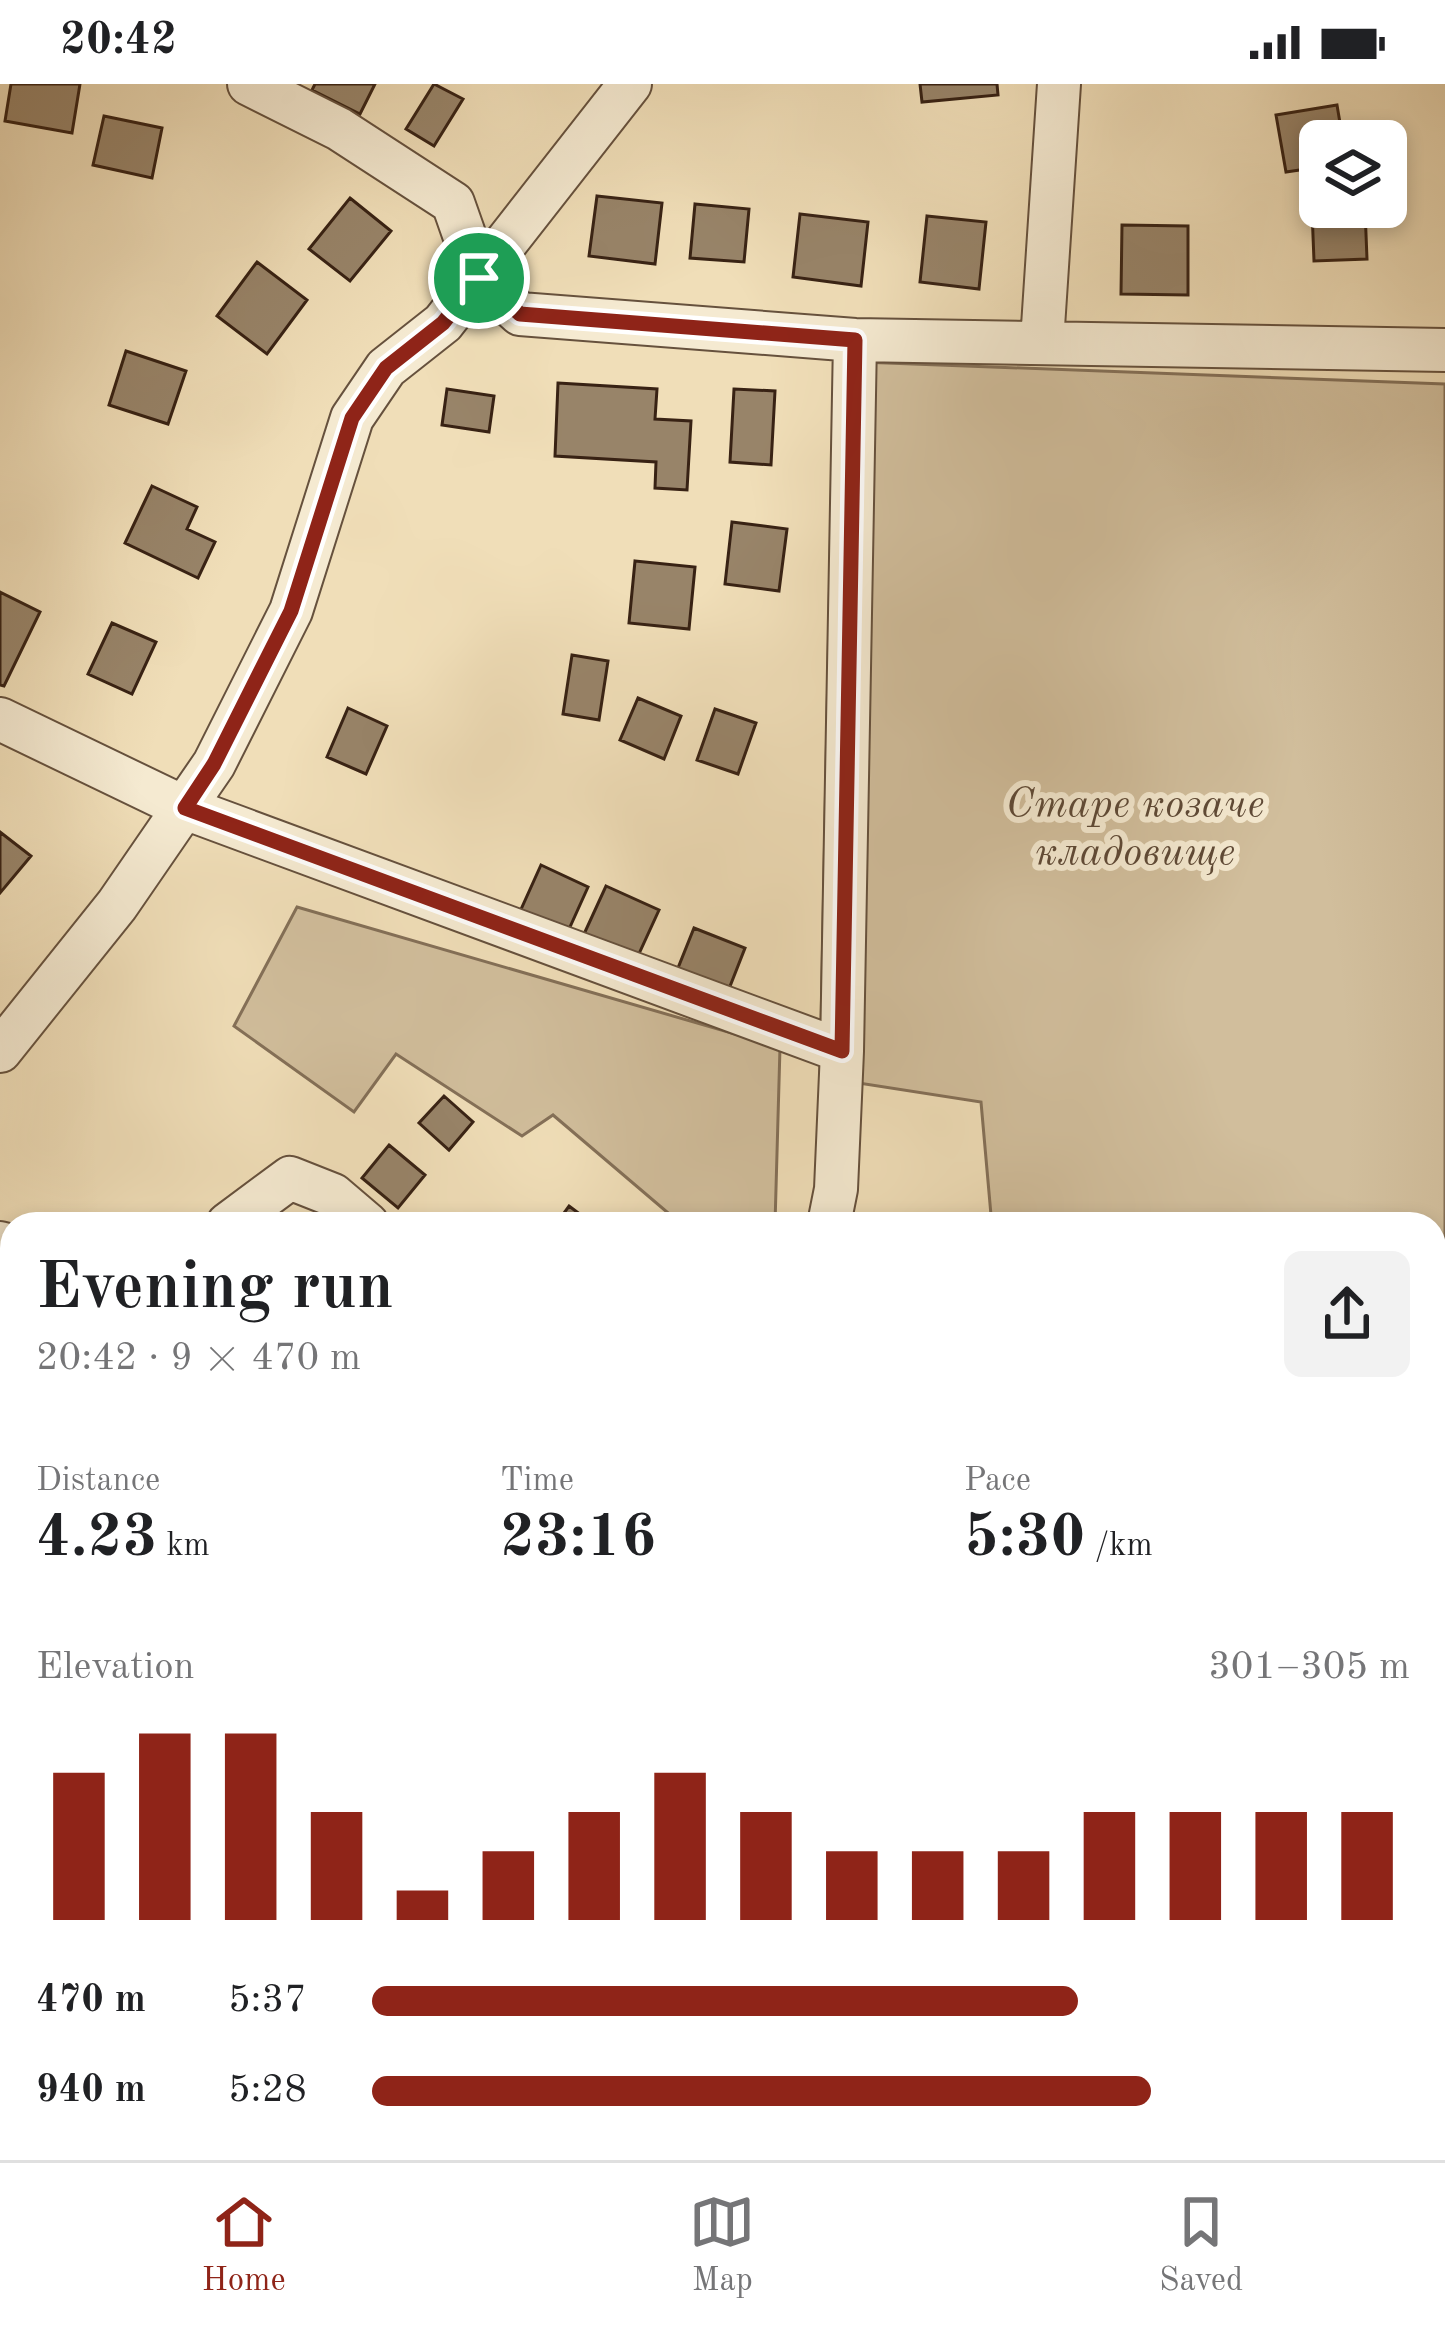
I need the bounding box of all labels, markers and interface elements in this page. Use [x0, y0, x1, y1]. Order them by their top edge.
text: 20:42 [60, 19, 177, 64]
map controls [1299, 120, 1407, 228]
button: layers [1299, 120, 1407, 228]
pin [428, 227, 530, 329]
icon: arrive [446, 245, 512, 311]
park label: Старе козаче кладовище [1006, 785, 1264, 875]
button: share [1284, 1251, 1410, 1377]
text: Evening run [36, 1257, 394, 1323]
text: 20:42 · 9 × 470 m [36, 1339, 361, 1378]
text: Distance [36, 1465, 160, 1498]
text: Time [500, 1465, 574, 1498]
text: Pace [964, 1465, 1031, 1498]
text: 4.23 [36, 1509, 157, 1569]
text: 23:16 [500, 1509, 656, 1569]
text: 5:30 [964, 1509, 1085, 1569]
text: km [157, 1530, 210, 1563]
text: /km [1085, 1530, 1153, 1563]
text: Elevation [36, 1648, 195, 1687]
text: 301–305 m [1208, 1648, 1410, 1687]
text: 470 m [36, 1981, 146, 2020]
text: 5:37 [228, 1981, 307, 2020]
text: 940 m [36, 2071, 146, 2110]
text: 5:28 [228, 2071, 307, 2110]
tab: Home [202, 2189, 286, 2302]
tab: Map [689, 2189, 755, 2302]
tab: Saved [1159, 2189, 1243, 2302]

